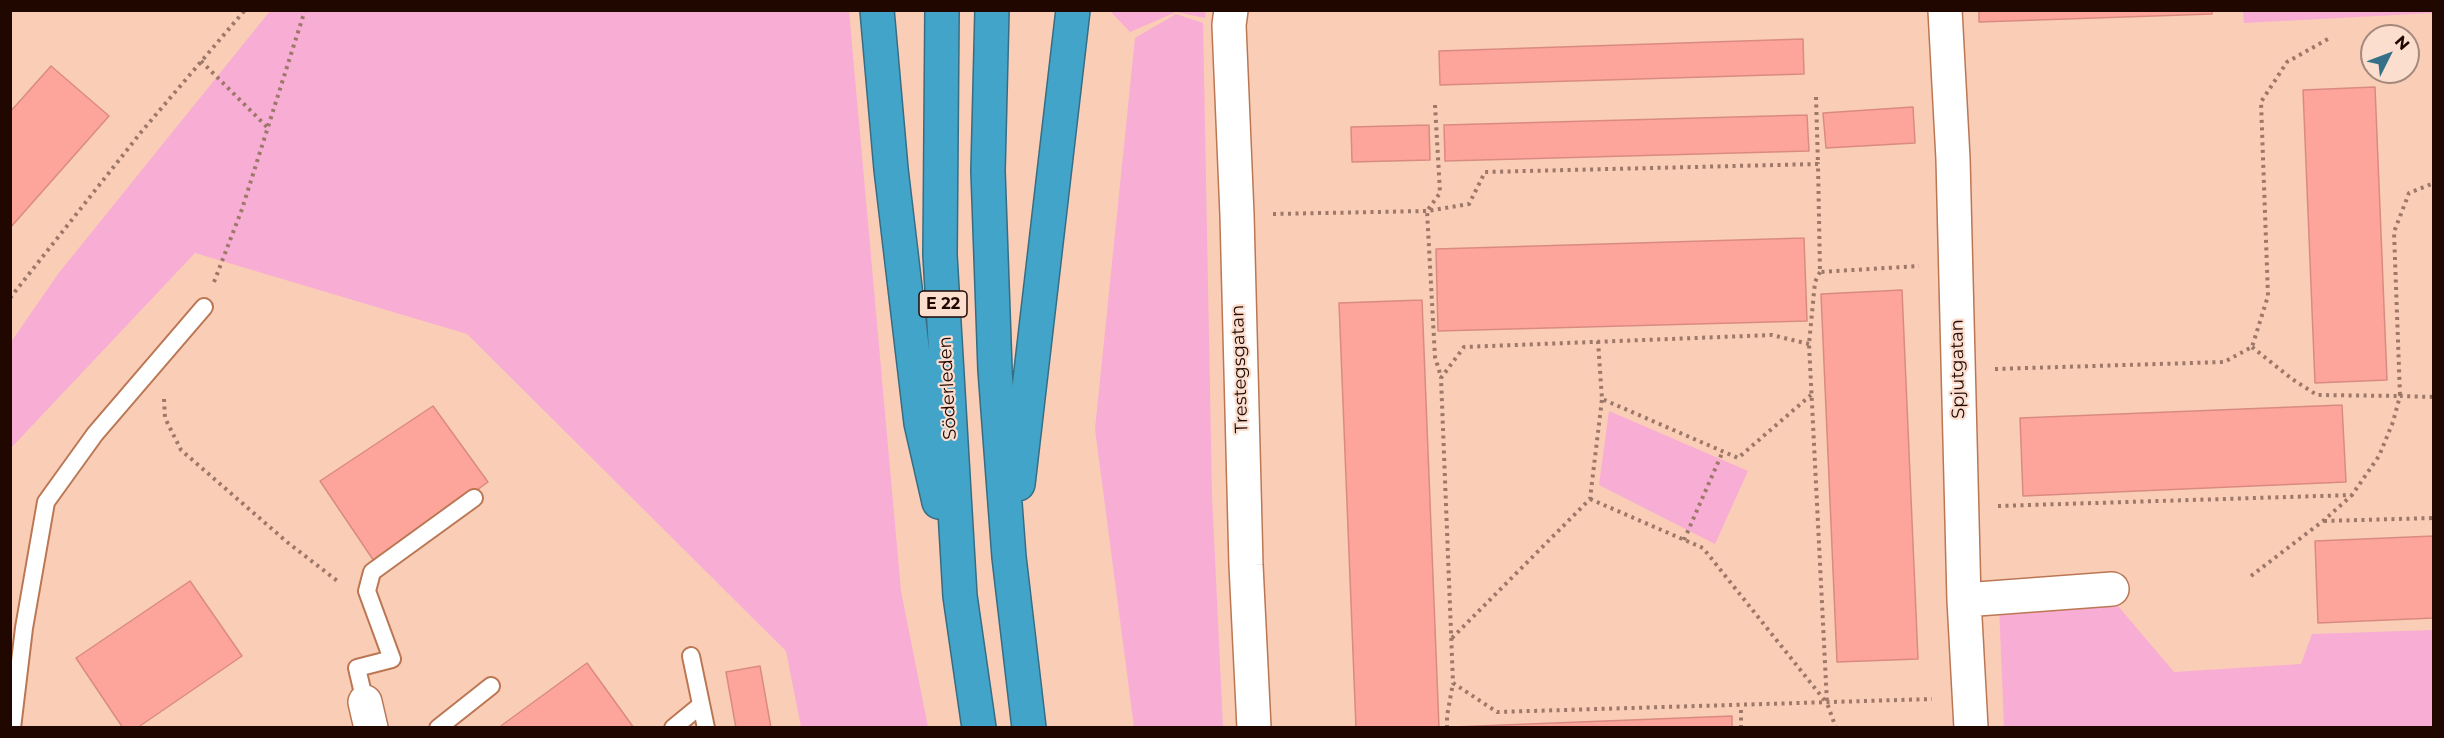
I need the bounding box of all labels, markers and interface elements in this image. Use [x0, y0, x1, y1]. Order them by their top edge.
north arrow [2360, 24, 2420, 84]
text: N [2391, 32, 2414, 54]
road number: E 22 [919, 291, 967, 317]
street label: Trestegsgatan [1227, 304, 1253, 434]
street label: Spjutgatan [1946, 319, 1970, 419]
street label: Söderleden [935, 336, 961, 440]

